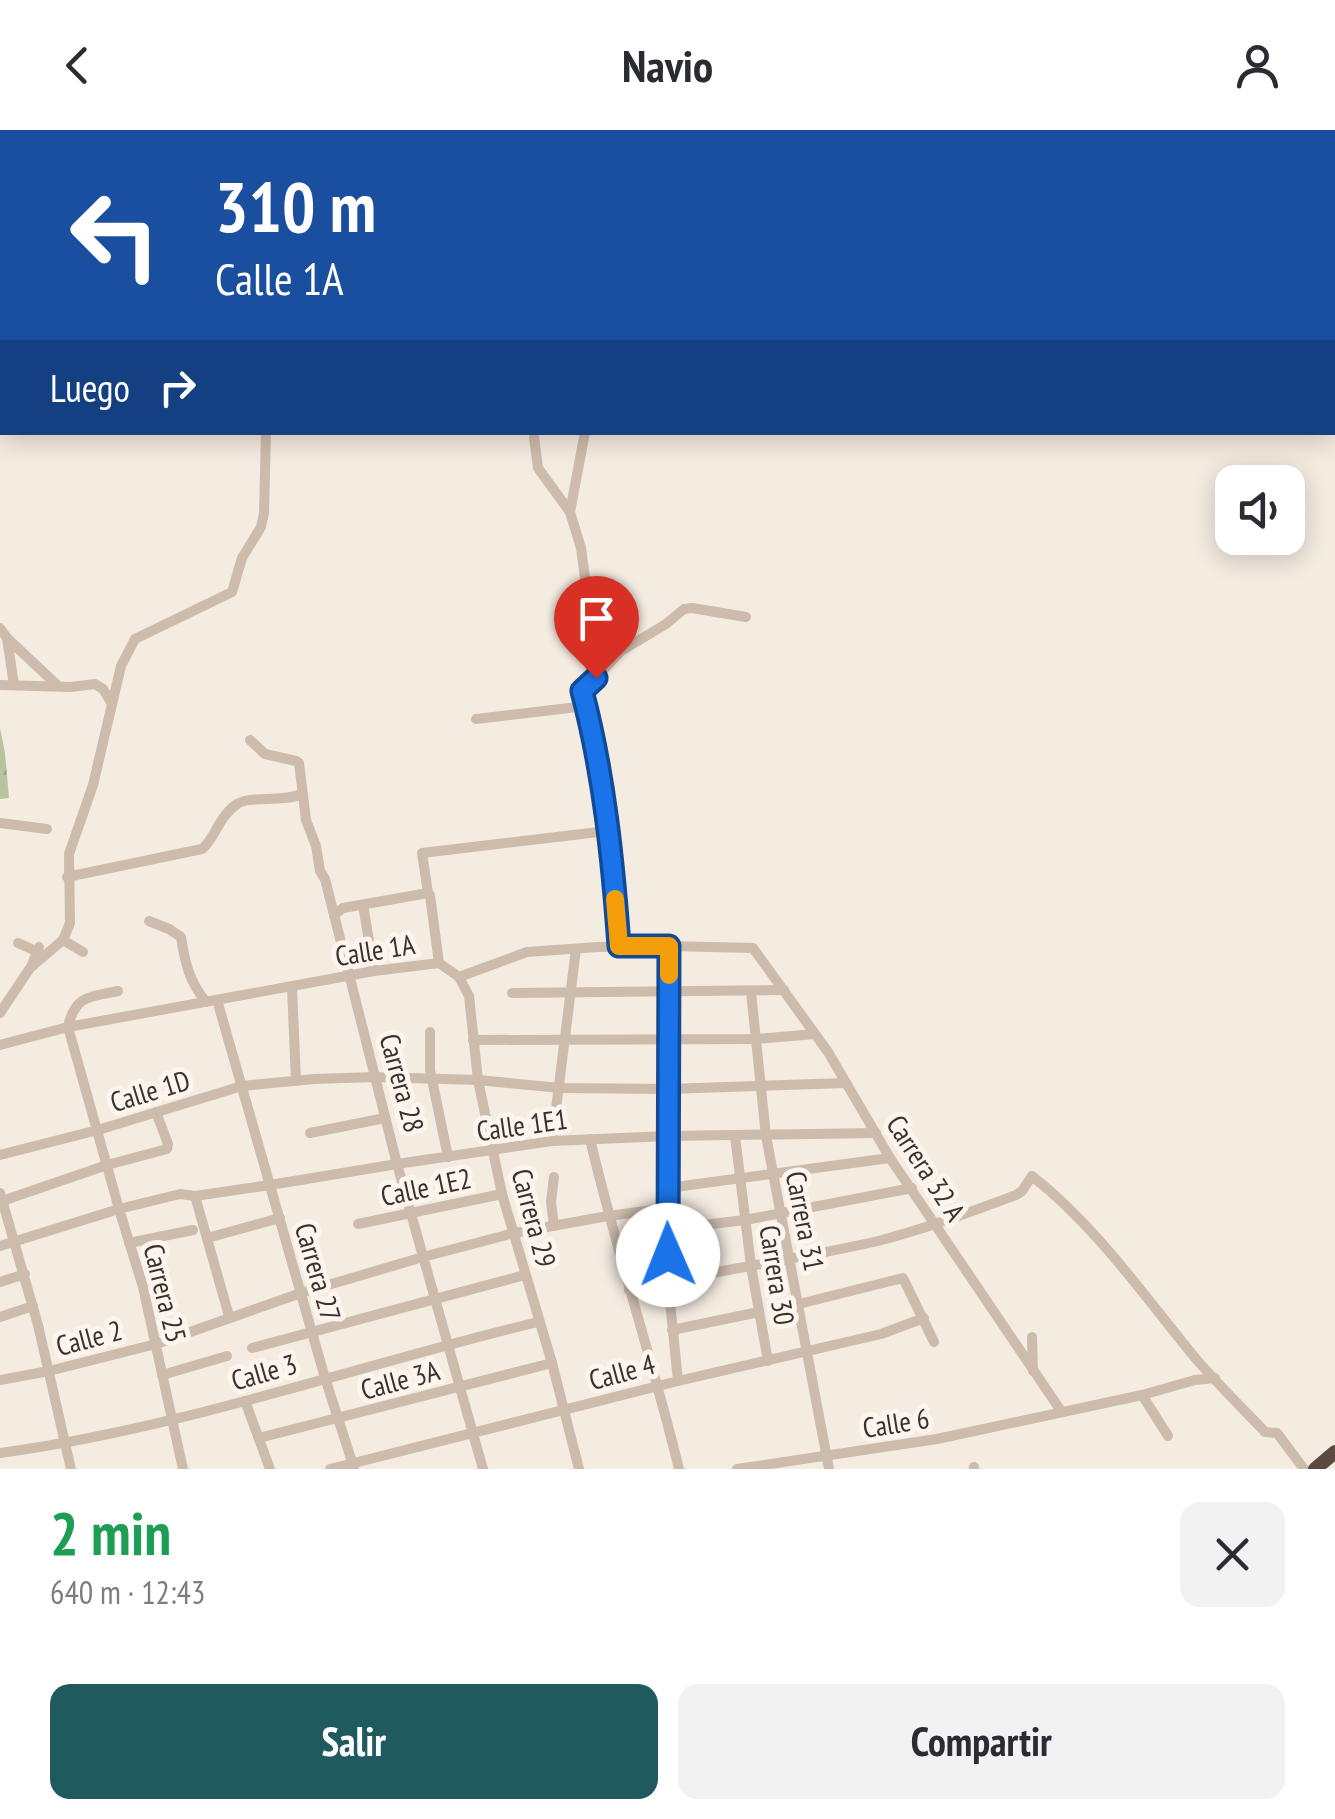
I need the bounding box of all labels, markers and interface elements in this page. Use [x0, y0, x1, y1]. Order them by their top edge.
text: Navio [622, 36, 713, 94]
icon: back [50, 38, 105, 93]
icon: person [1230, 38, 1285, 93]
text: 310 m [215, 161, 376, 251]
icon: left [50, 170, 180, 300]
text: Calle 1A [215, 249, 344, 307]
icon: right [150, 360, 205, 415]
text: Luego [50, 363, 130, 412]
map controls [1215, 465, 1305, 555]
button: sound [1215, 465, 1305, 555]
pin [554, 576, 639, 679]
icon: arrive [569, 591, 624, 646]
street label: Calle 1A [332, 925, 418, 974]
street label: Carrera 28 [372, 1030, 433, 1136]
street label: Calle 1D [105, 1061, 194, 1120]
street label: Calle 1E1 [474, 1100, 570, 1149]
street label: Carrera 32 A [878, 1108, 975, 1228]
street label: Calle 1E2 [377, 1159, 474, 1214]
street label: Carrera 29 [504, 1165, 565, 1271]
street label: Carrera 31 [778, 1168, 833, 1274]
position arrow [616, 1203, 720, 1307]
street label: Carrera 27 [287, 1218, 350, 1325]
street label: Carrera 30 [751, 1222, 804, 1327]
street label: Carrera 25 [135, 1240, 196, 1346]
street label: Calle 2 [52, 1311, 126, 1364]
street label: Calle 3 [227, 1345, 301, 1399]
street label: Calle 4 [585, 1345, 659, 1398]
street label: Calle 3A [356, 1351, 444, 1408]
street label: Calle 6 [860, 1399, 932, 1446]
text: 2 min [50, 1494, 171, 1572]
button: close [1180, 1502, 1285, 1607]
text: 640 m · 12:43 [50, 1571, 205, 1613]
button: Salir [50, 1684, 658, 1799]
button: Compartir [678, 1684, 1285, 1799]

